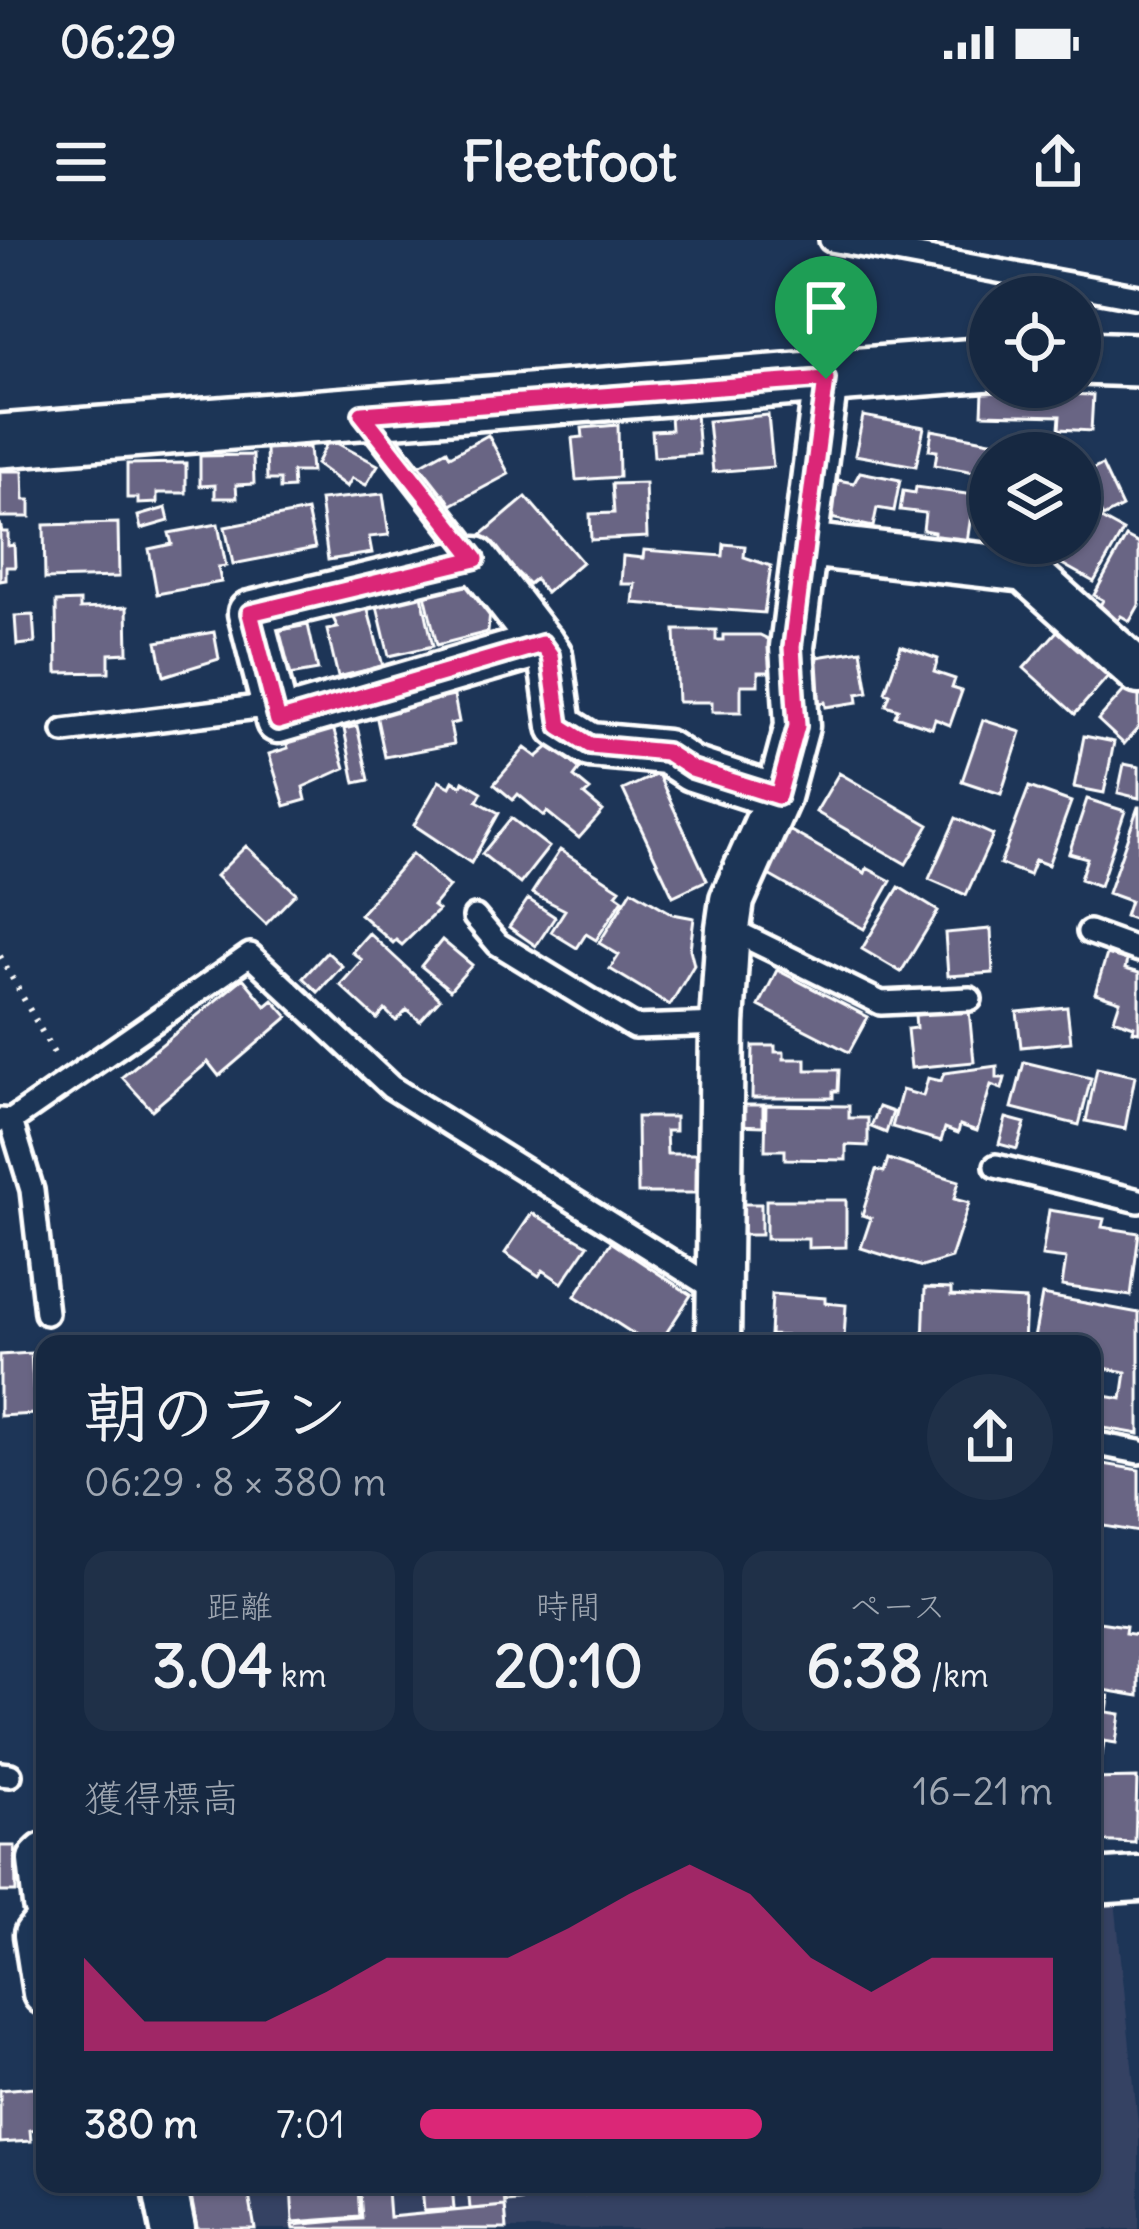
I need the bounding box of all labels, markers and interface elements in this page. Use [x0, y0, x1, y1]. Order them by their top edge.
text: 06:29 [60, 14, 176, 70]
text: Fleetfoot [462, 128, 677, 196]
icon: menu [48, 129, 114, 195]
icon: share [1025, 129, 1091, 195]
pin [775, 256, 877, 379]
icon: arrive [793, 274, 859, 340]
map controls [969, 276, 1101, 564]
button: locate [969, 276, 1101, 408]
button: layers [969, 432, 1101, 564]
text: 朝のラン [84, 1371, 348, 1454]
button: share [927, 1374, 1053, 1500]
text: 06:29 · 8 × 380 m [84, 1458, 386, 1507]
text: 距離 [207, 1585, 273, 1627]
text: 時間 [536, 1585, 602, 1627]
text: ペース [849, 1585, 946, 1627]
text: 3.04 [152, 1628, 273, 1703]
text: 20:10 [494, 1628, 643, 1703]
text: 6:38 [806, 1628, 923, 1703]
text: km [273, 1654, 327, 1696]
text: /km [923, 1654, 989, 1696]
text: 16–21 m [913, 1767, 1053, 1816]
text: 獲得標高 [84, 1774, 240, 1823]
text: 380 m [84, 2100, 198, 2149]
text: 7:01 [276, 2100, 345, 2149]

